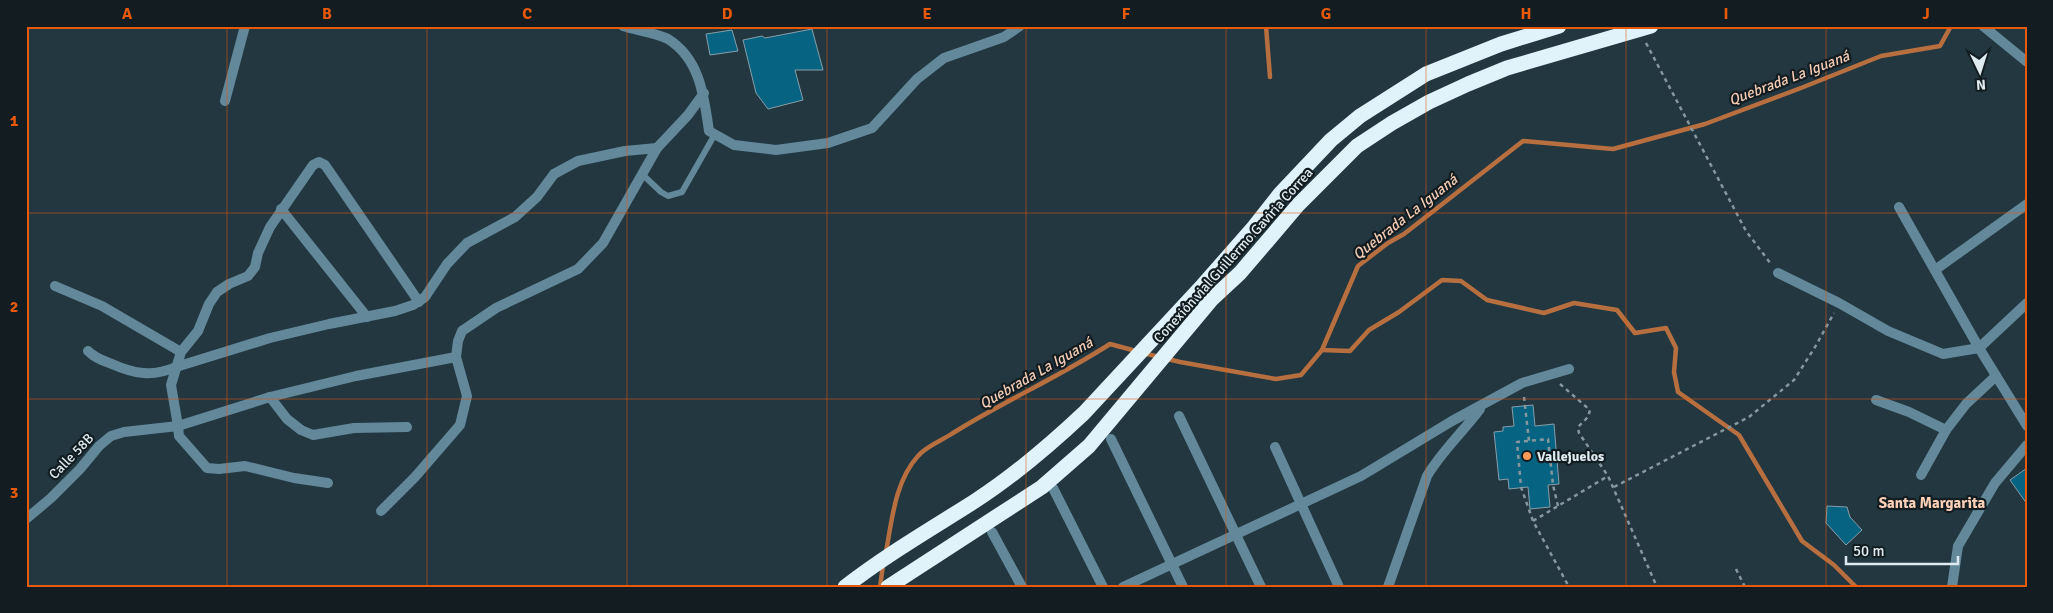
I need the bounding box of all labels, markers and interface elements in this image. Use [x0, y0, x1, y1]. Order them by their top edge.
text: A [122, 4, 133, 24]
text: B [322, 4, 332, 24]
text: C [522, 4, 532, 24]
text: D [722, 4, 733, 24]
text: E [922, 4, 932, 24]
text: F [1122, 4, 1131, 24]
text: G [1321, 4, 1331, 24]
text: H [1521, 4, 1531, 24]
text: I [1723, 4, 1729, 24]
text: J [1922, 4, 1930, 24]
water label: Quebrada La Iguaná [1726, 46, 1853, 109]
north arrow [1956, 48, 2006, 98]
text: N [1975, 76, 1986, 93]
text: 1 [10, 111, 19, 131]
street label: Conexión vial Guillermo Gaviria Correa [1150, 164, 1317, 346]
water label: Quebrada La Iguaná [1349, 170, 1462, 263]
text: 2 [10, 297, 18, 317]
water label: Quebrada La Iguaná [976, 333, 1097, 413]
street label: Calle 58B [45, 430, 97, 483]
place label: Vallejuelos [1537, 448, 1604, 465]
marker: Vallejuelos [1521, 450, 1533, 462]
text: 3 [10, 483, 18, 503]
district label: Santa Margarita [1879, 494, 1986, 512]
scale bar [1846, 533, 1958, 565]
text: 50 m [1853, 542, 1884, 560]

